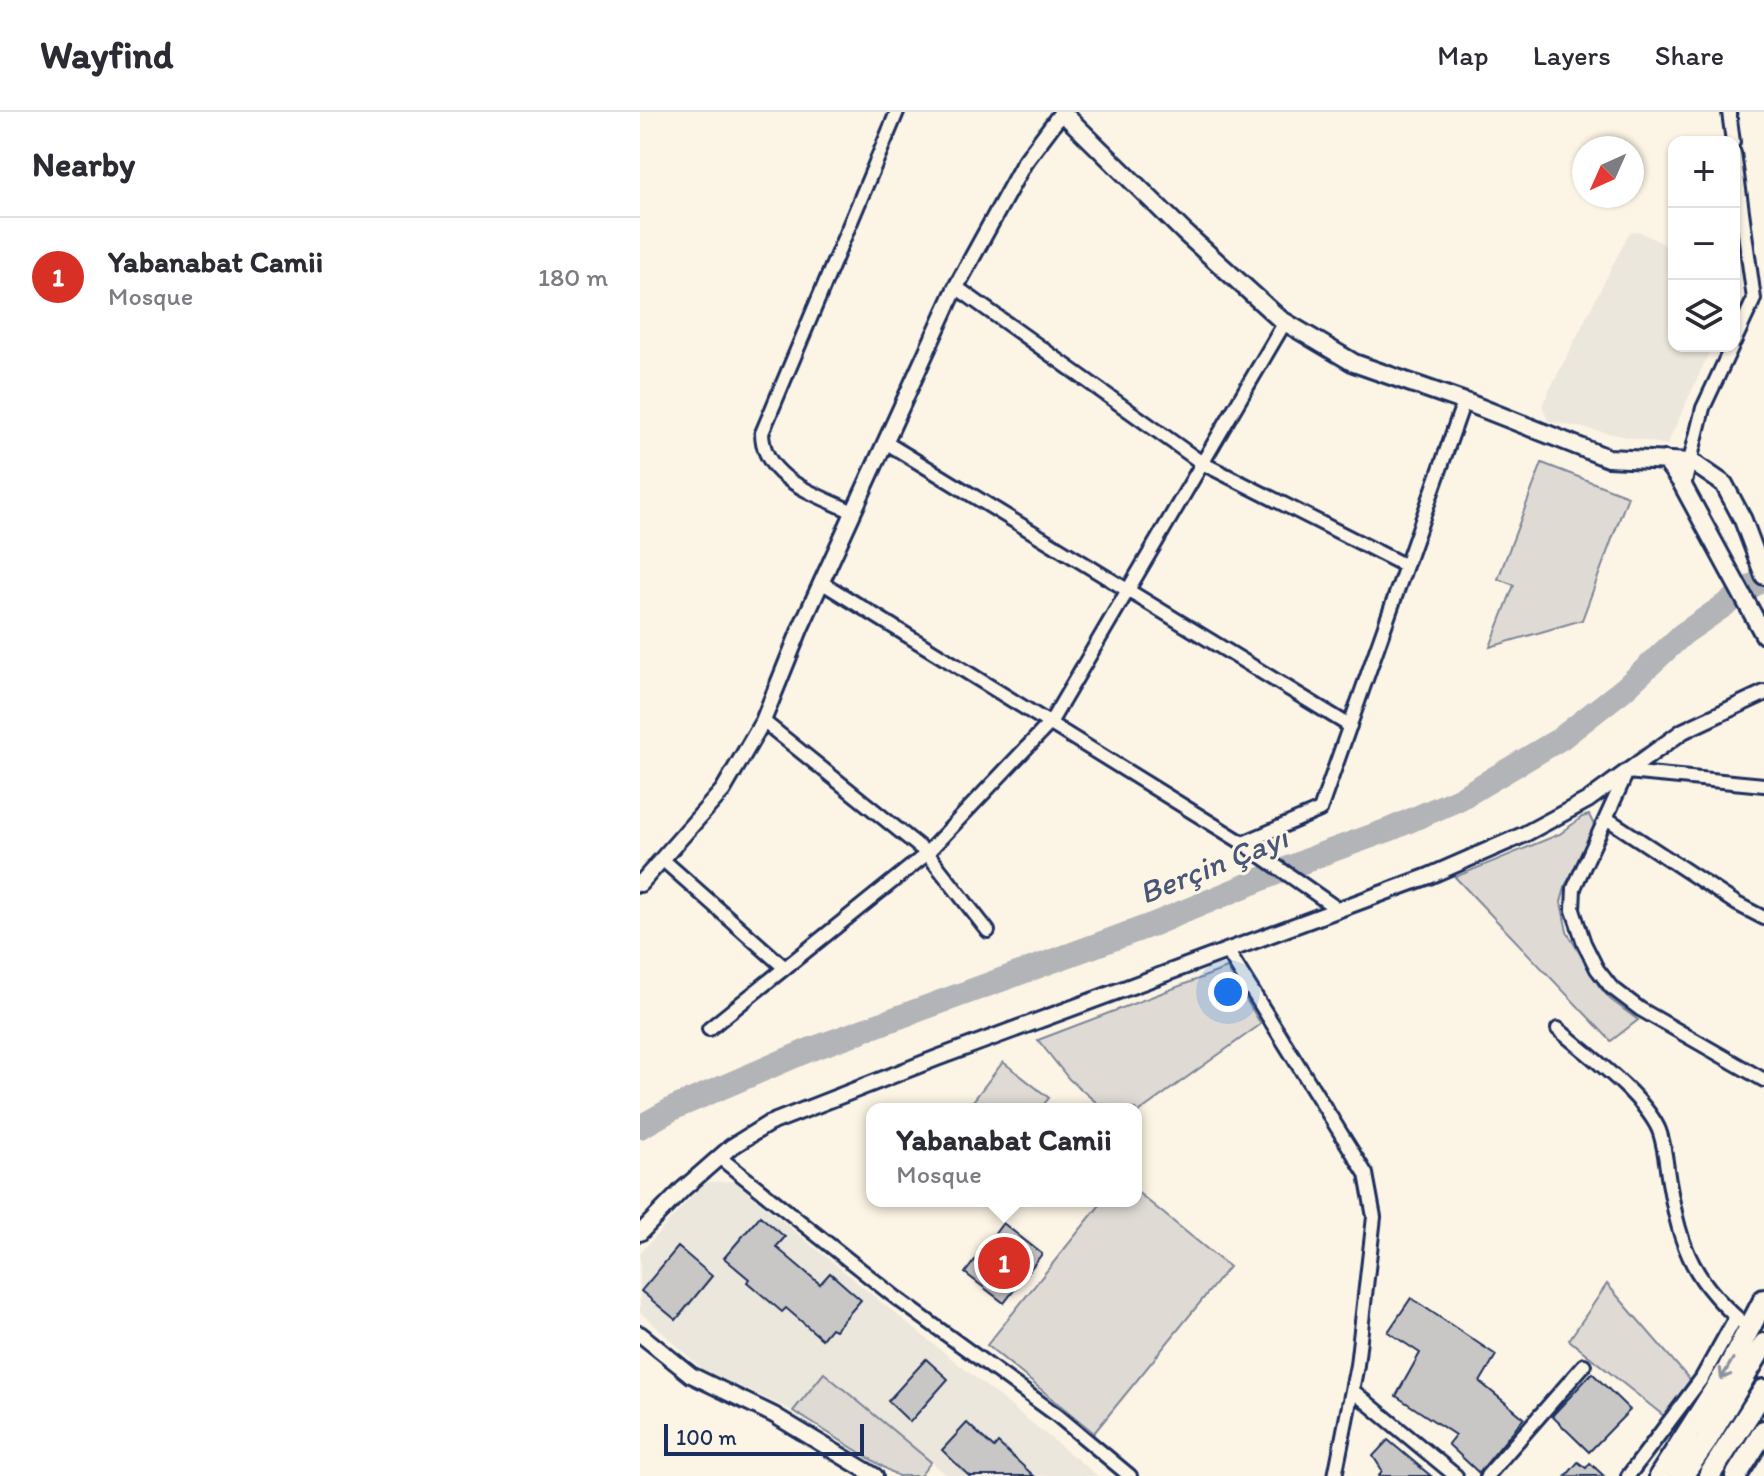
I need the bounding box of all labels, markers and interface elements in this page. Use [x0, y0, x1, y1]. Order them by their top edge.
text: Wayfind [40, 32, 173, 78]
text: Map [1437, 38, 1489, 72]
text: Layers [1533, 38, 1611, 72]
text: Share [1655, 38, 1724, 72]
north arrow [1572, 136, 1644, 208]
map controls [1668, 136, 1740, 352]
button: + [1668, 136, 1740, 208]
text: Nearby [32, 144, 135, 185]
button: − [1668, 208, 1740, 280]
text: Yabanabat Camii [108, 243, 323, 280]
text: 1 [52, 261, 64, 293]
text: 180 m [538, 261, 608, 293]
text: Mosque [108, 280, 193, 312]
button: layers [1668, 280, 1740, 352]
water label: Berçin Çayı [1133, 817, 1294, 912]
your location [1208, 972, 1248, 1012]
popup [866, 1103, 1142, 1207]
text: Yabanabat Camii [896, 1121, 1112, 1158]
text: Mosque [896, 1158, 982, 1190]
pin: 1 [978, 1233, 1030, 1293]
one-way arrow [1719, 1357, 1735, 1380]
scale bar [664, 1420, 864, 1456]
text: 100 m [676, 1424, 737, 1451]

